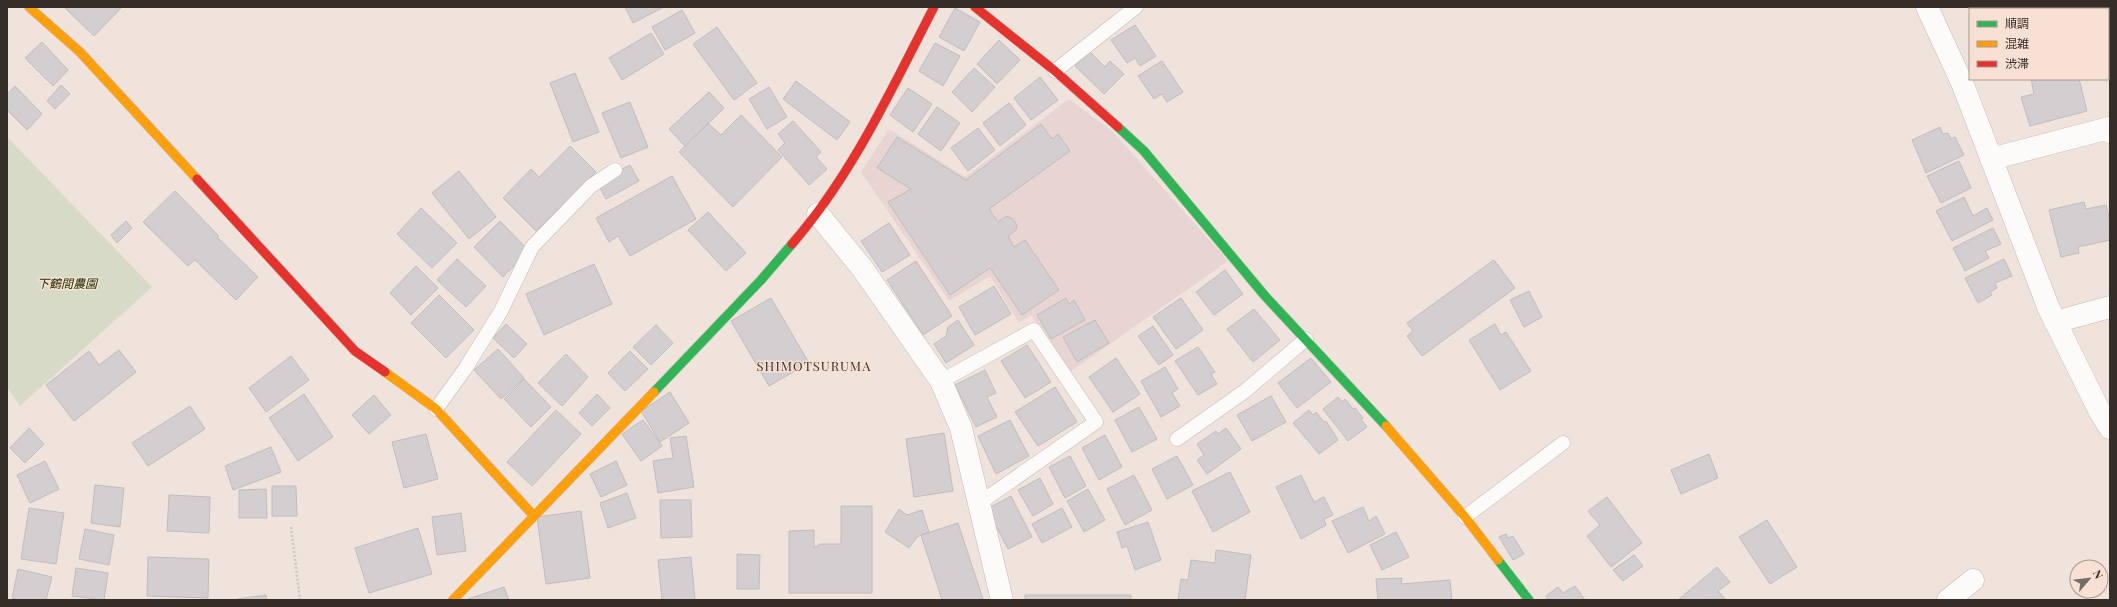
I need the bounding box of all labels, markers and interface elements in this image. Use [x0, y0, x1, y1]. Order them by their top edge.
legend [1969, 8, 2109, 80]
text: 順調 [2005, 15, 2029, 31]
text: 混雑 [2005, 35, 2029, 51]
text: 渋滞 [2005, 55, 2029, 71]
park label: 下鶴間農園 [37, 275, 99, 291]
district label: SHIMOTSURUMA [757, 357, 871, 374]
north arrow [2069, 559, 2109, 599]
text: N [2090, 567, 2107, 581]

